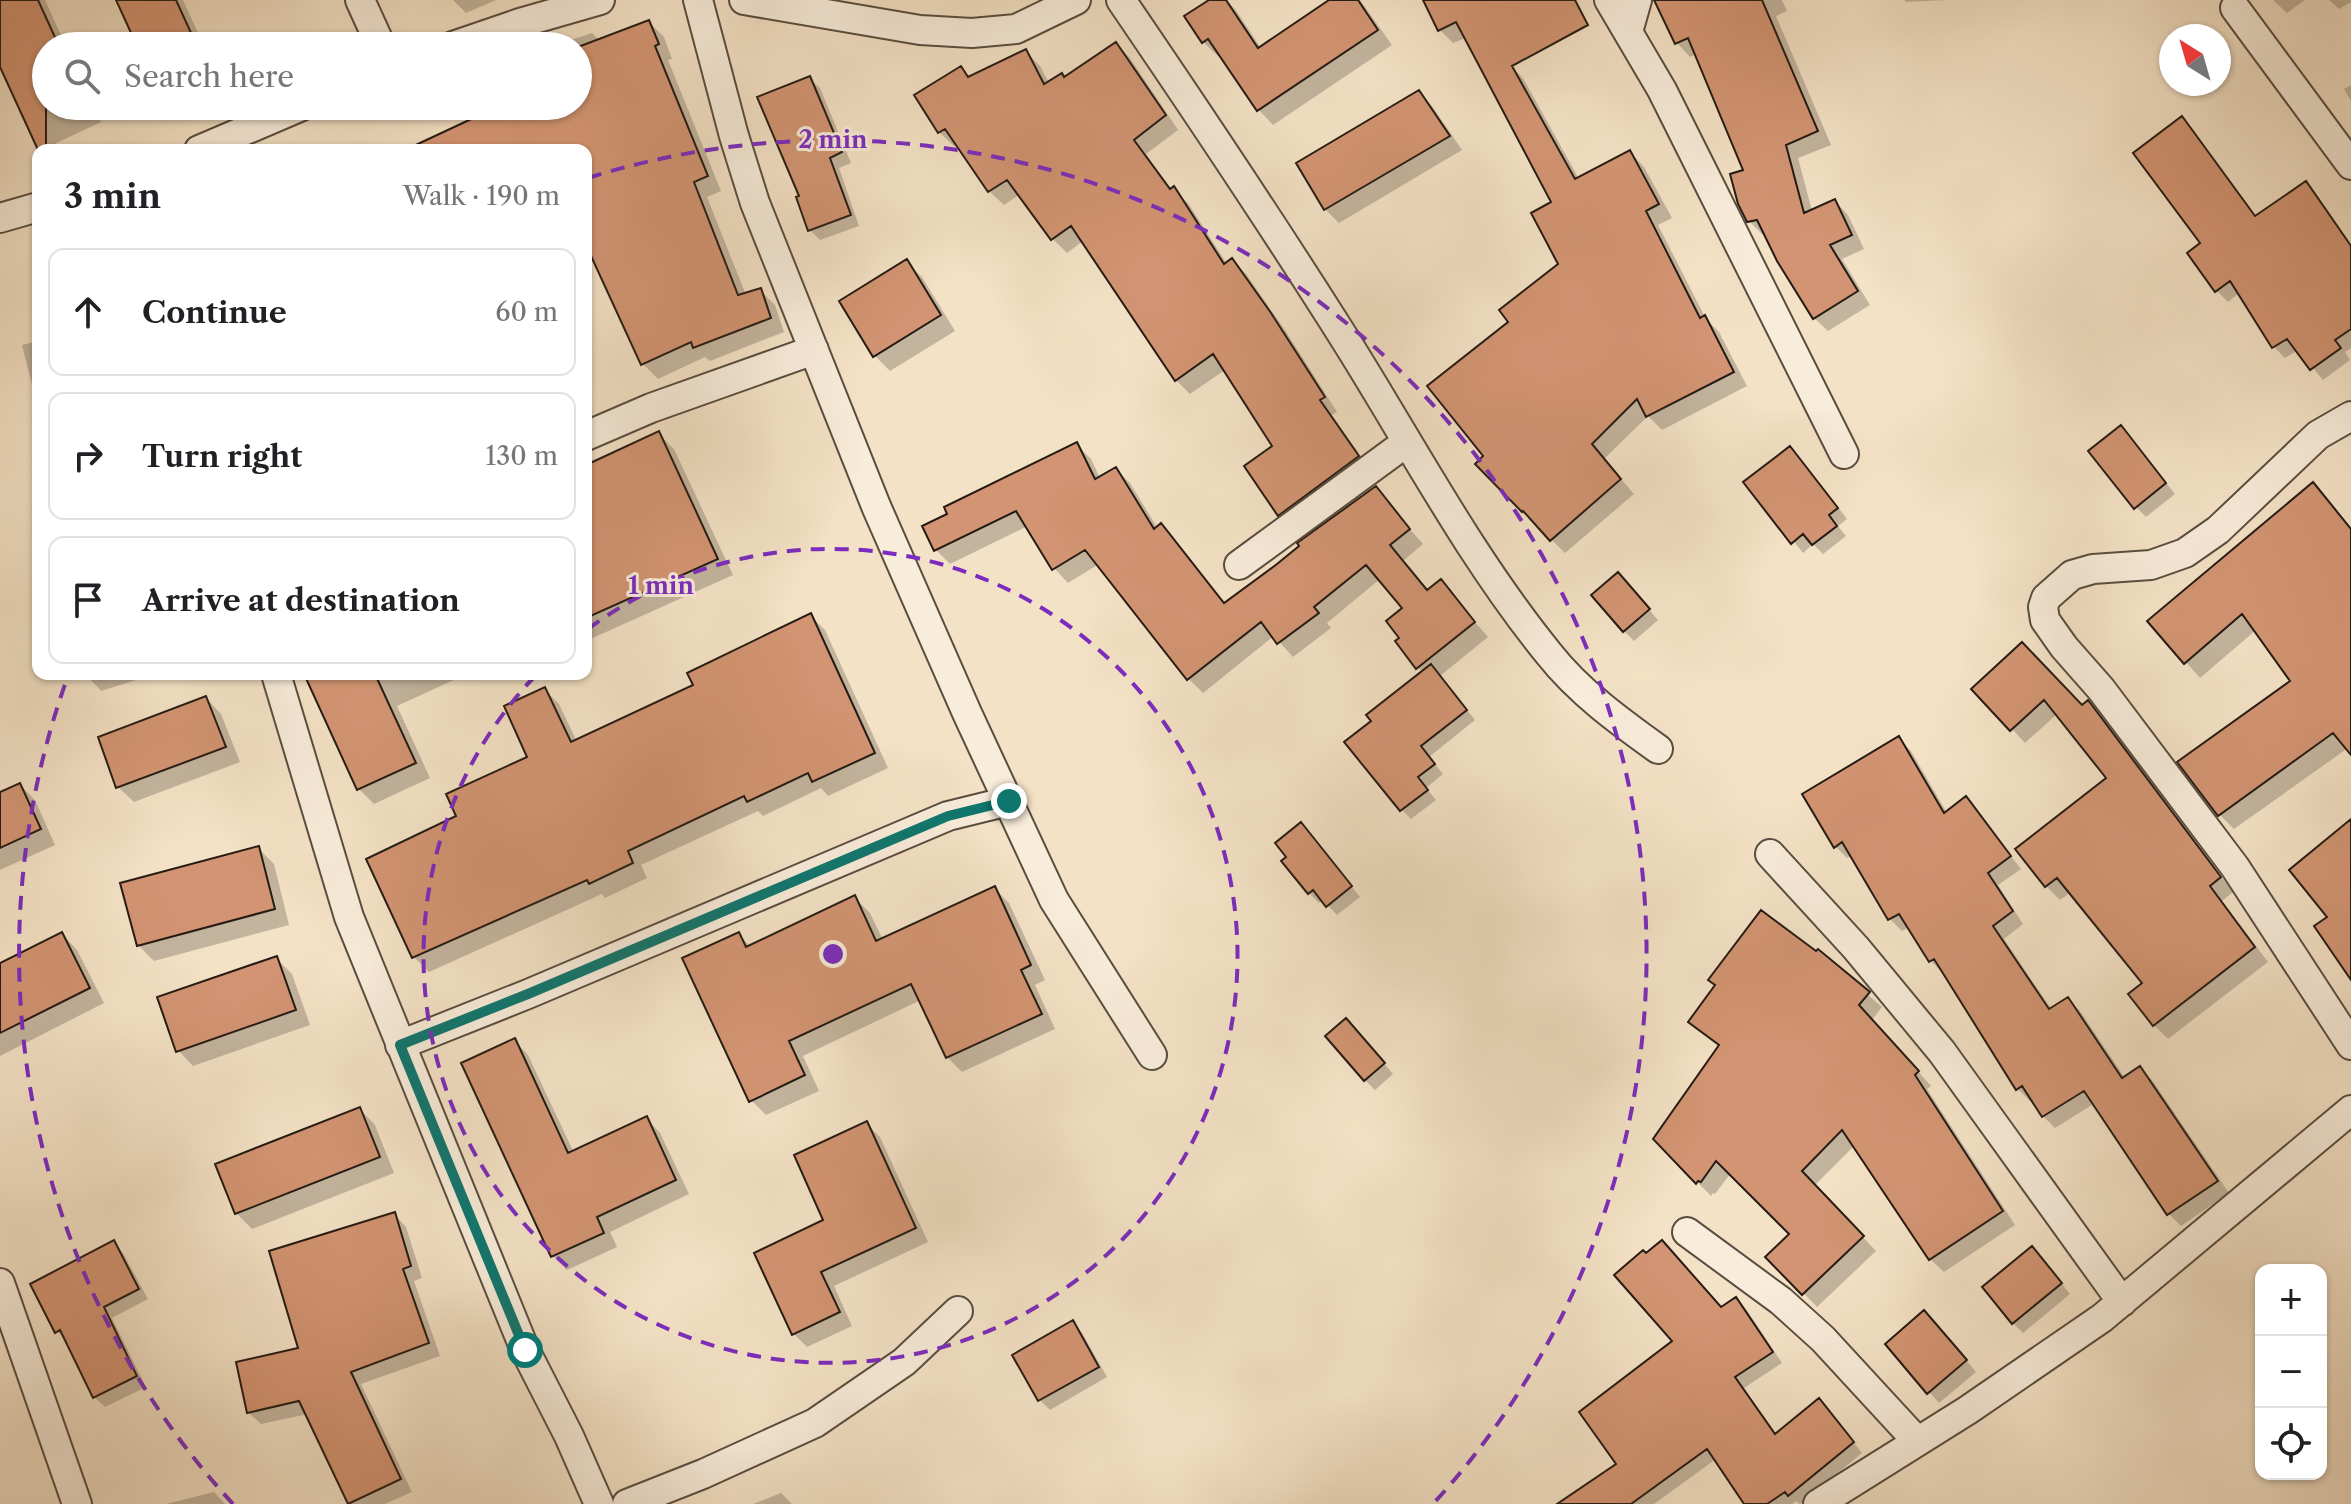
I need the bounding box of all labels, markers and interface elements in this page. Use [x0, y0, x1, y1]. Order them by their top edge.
north arrow [2159, 24, 2231, 96]
search box [32, 32, 592, 120]
icon: search [60, 54, 104, 98]
text: Search here [124, 58, 294, 95]
text: 2 min [798, 125, 868, 154]
text: 3 min [64, 175, 161, 217]
text: Walk · 190 m [403, 180, 560, 212]
icon: ahead [66, 290, 110, 334]
text: Continue [142, 294, 287, 331]
text: 60 m [495, 296, 558, 328]
icon: right [66, 434, 110, 478]
text: Turn right [142, 438, 302, 475]
text: 130 m [485, 440, 558, 472]
text: 1 min [628, 571, 694, 600]
icon: arrive [66, 578, 110, 622]
text: Arrive at destination [142, 582, 460, 619]
route end [991, 783, 1027, 819]
centre of rings [819, 940, 847, 968]
map controls [2255, 1264, 2327, 1480]
button: + [2255, 1264, 2327, 1336]
route start [507, 1332, 543, 1368]
button: − [2255, 1336, 2327, 1408]
button: locate [2255, 1408, 2327, 1480]

